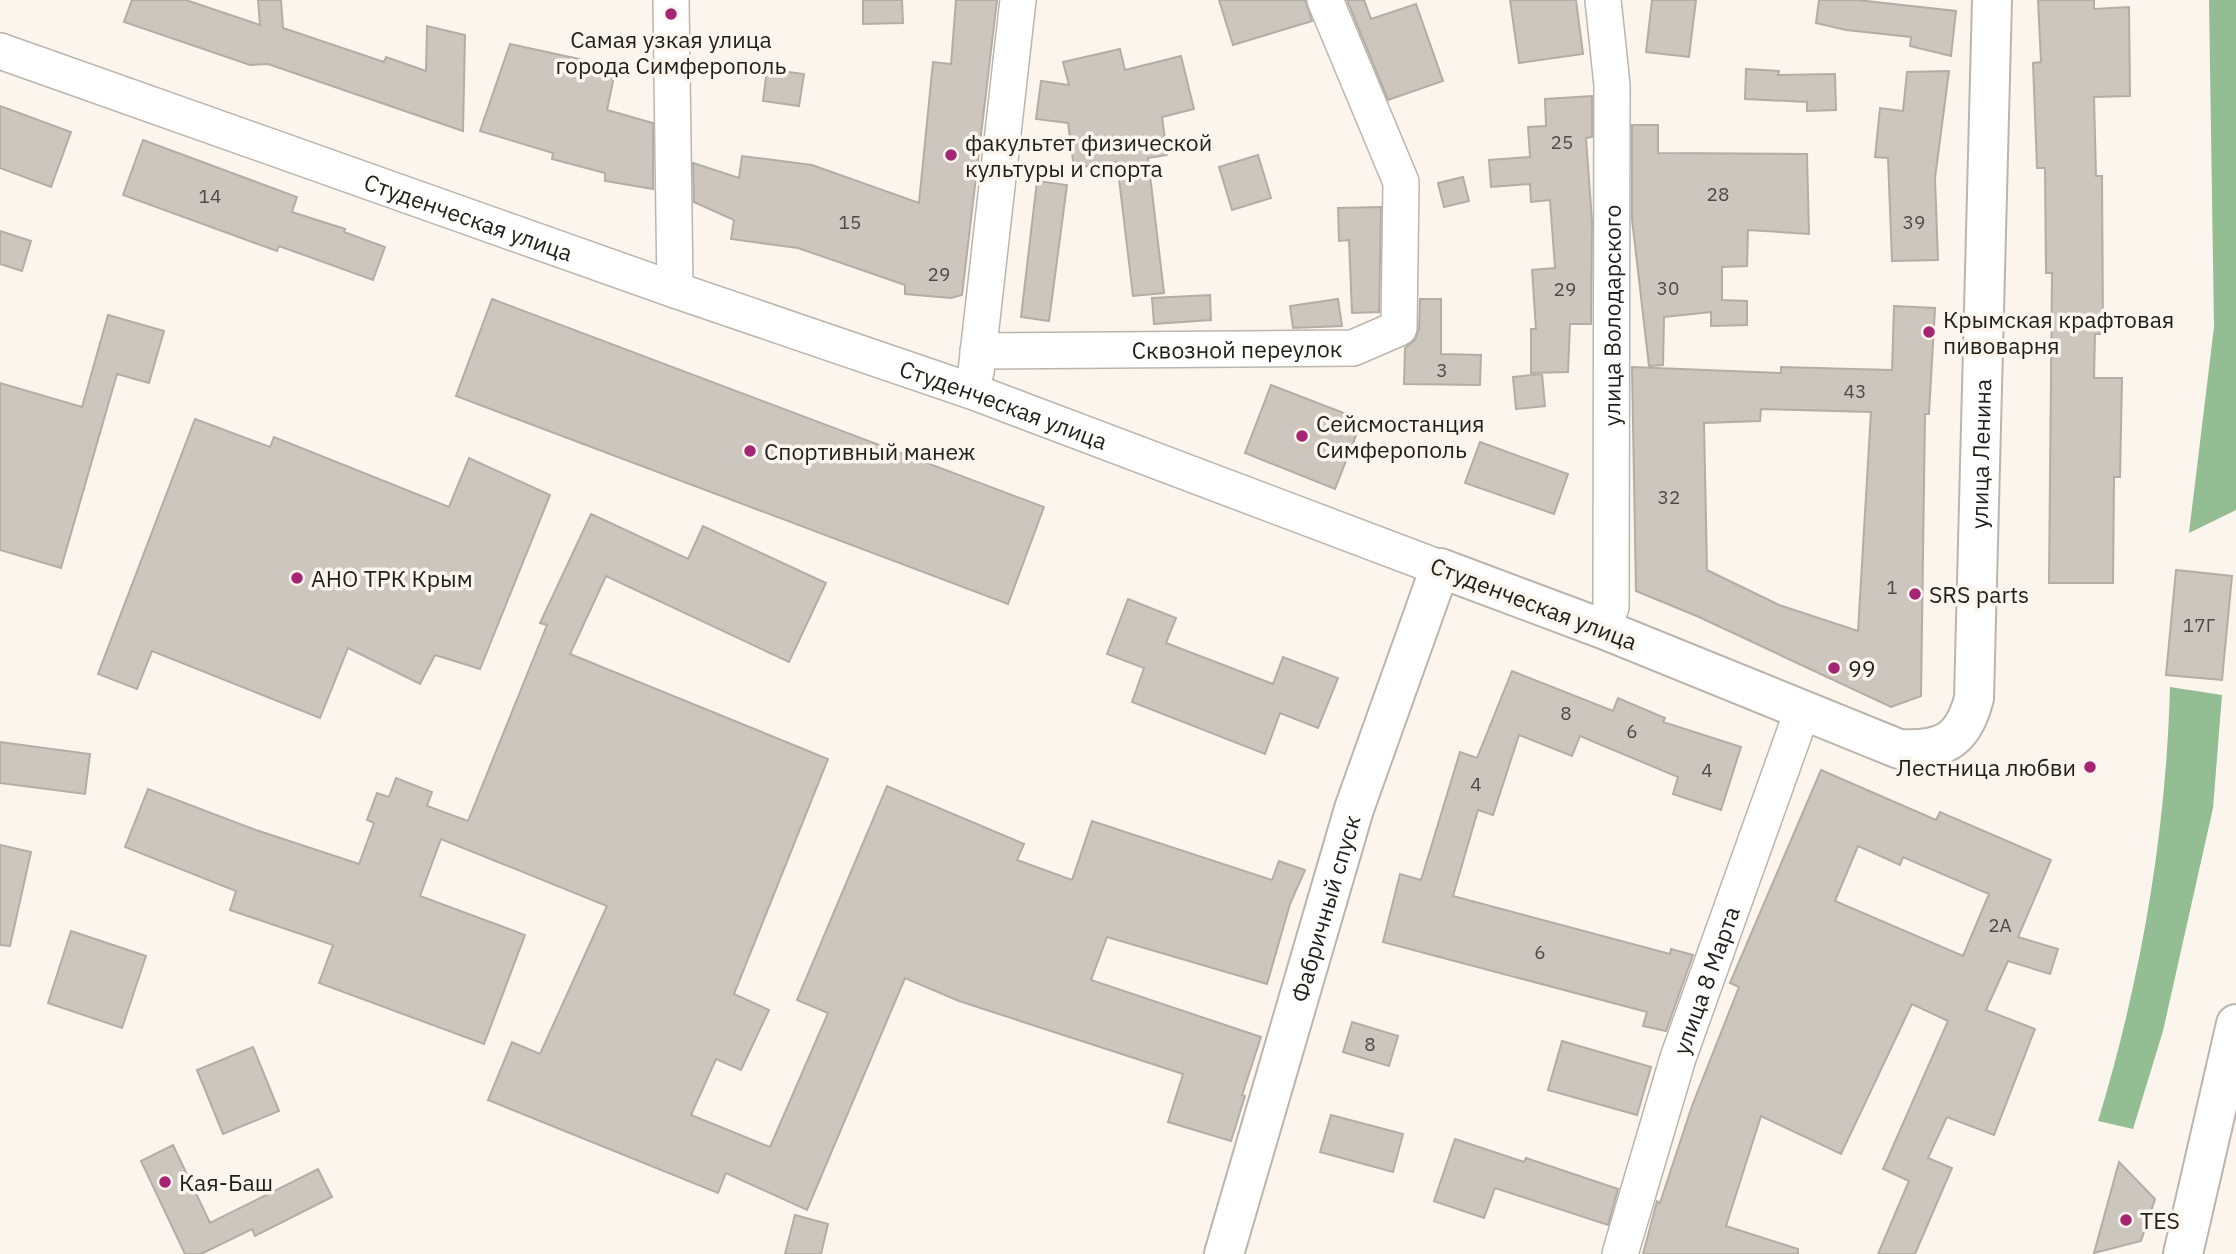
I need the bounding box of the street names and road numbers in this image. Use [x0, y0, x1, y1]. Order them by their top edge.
street label: Студенческая улица [360, 166, 577, 268]
street label: улица Володарского [1596, 205, 1627, 426]
street label: Сквозной переулок [1131, 333, 1343, 365]
street label: Студенческая улица [896, 353, 1112, 456]
street label: улица Ленина [1963, 378, 1997, 529]
street label: Студенческая улица [1426, 550, 1642, 656]
street label: Фабричный спуск [1283, 811, 1366, 1005]
street label: улица 8 Марта [1666, 902, 1746, 1058]

